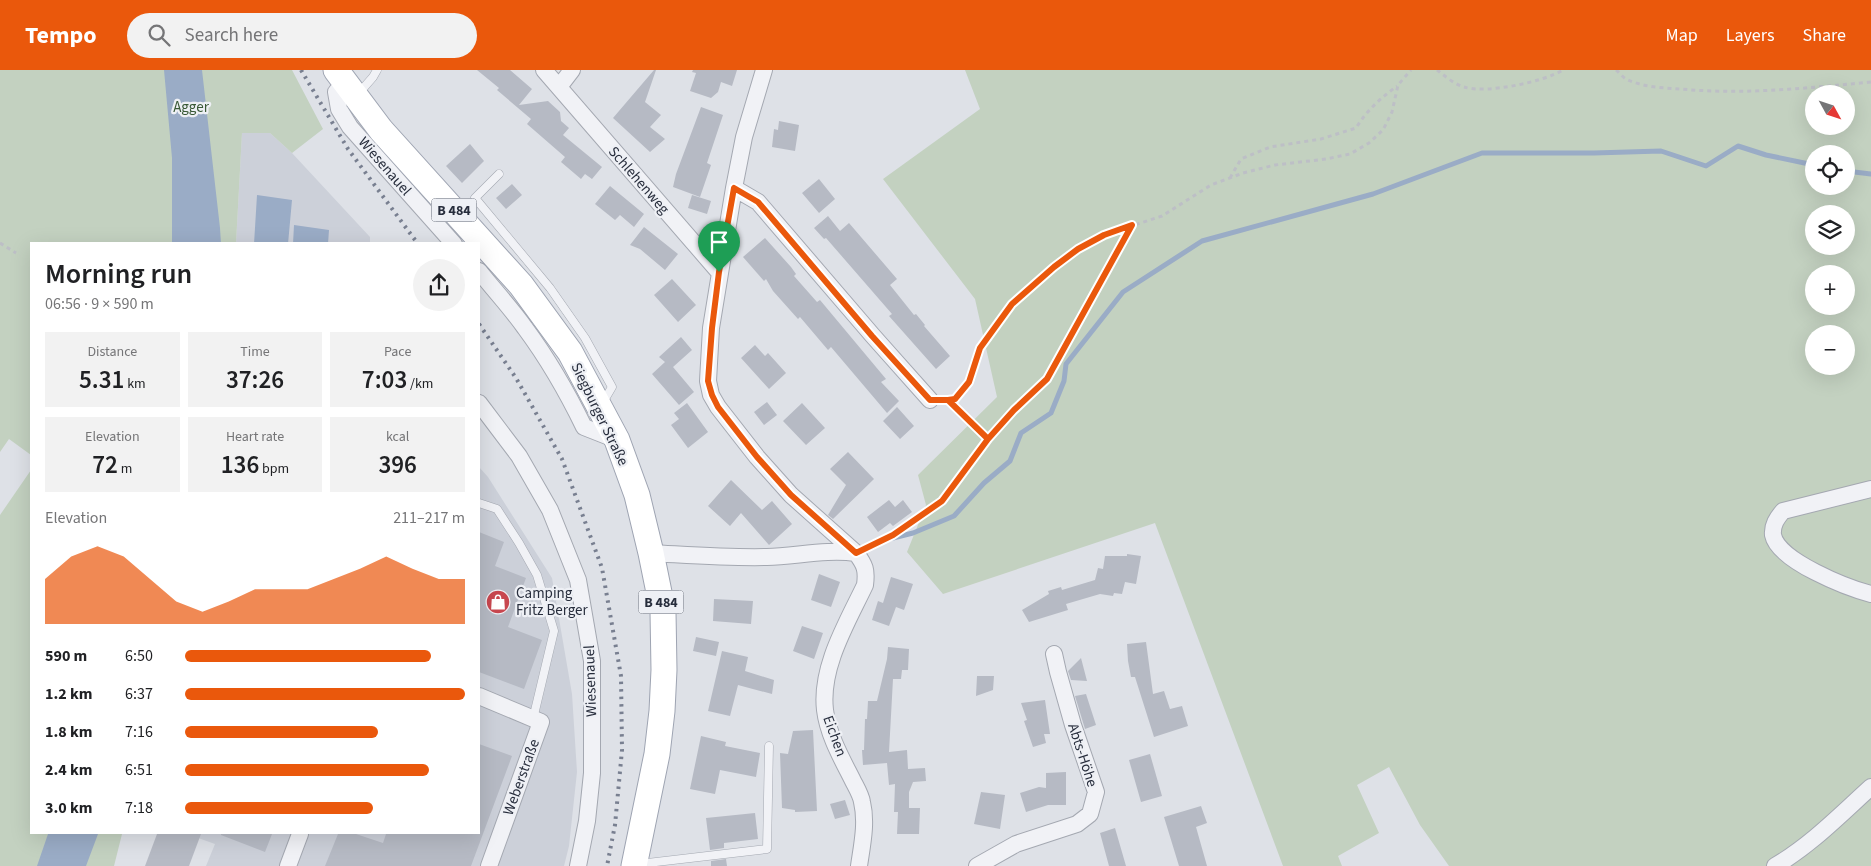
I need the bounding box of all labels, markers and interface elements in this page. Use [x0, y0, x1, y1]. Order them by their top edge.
search box [127, 13, 477, 58]
text: Tempo [25, 18, 97, 53]
icon: search [145, 21, 173, 49]
text: Search here [185, 22, 278, 49]
text: Map [1666, 23, 1698, 48]
text: Layers [1726, 23, 1775, 48]
text: Share [1803, 23, 1846, 48]
north arrow [1805, 85, 1855, 135]
map controls [1805, 85, 1855, 375]
park label: Agger [173, 97, 210, 118]
street label: Wiesenauel [353, 132, 416, 200]
street label: Schlehenweg [603, 142, 674, 219]
button: locate [1805, 145, 1855, 195]
road number: B 484 [432, 198, 476, 222]
button: layers [1805, 205, 1855, 255]
pin [698, 221, 740, 272]
icon: arrive [705, 228, 733, 256]
text: Morning run [45, 254, 192, 294]
button: share [413, 259, 465, 311]
button: + [1805, 265, 1855, 315]
text: 06:56 · 9 × 590 m [45, 293, 154, 315]
button: − [1805, 325, 1855, 375]
text: Distance [87, 342, 137, 362]
text: Time [240, 342, 270, 362]
text: Pace [384, 342, 411, 362]
street label: Siegburger Straße [566, 359, 634, 469]
text: 5.31 [79, 362, 124, 398]
text: 37:26 [226, 362, 284, 398]
text: 7:03 [362, 362, 407, 398]
text: km [124, 374, 146, 394]
text: /km [407, 374, 433, 394]
text: Elevation [85, 427, 140, 447]
text: Heart rate [226, 427, 284, 447]
text: kcal [386, 427, 409, 447]
text: 72 [92, 447, 118, 483]
text: 136 [221, 447, 259, 483]
text: 396 [378, 447, 417, 483]
text: m [118, 459, 132, 479]
text: bpm [259, 459, 289, 479]
text: Elevation [45, 507, 107, 529]
text: 211–217 m [393, 507, 465, 529]
place label: Camping Fritz Berger [516, 583, 589, 621]
shop icon: Camping Fritz Berger [485, 589, 511, 615]
road number: B 484 [638, 590, 684, 614]
text: 590 m [45, 645, 87, 667]
text: 6:50 [125, 645, 153, 667]
street label: Wiesenauel [579, 645, 602, 717]
text: 1.2 km [45, 683, 92, 705]
text: 6:37 [125, 683, 153, 705]
street label: Eichen [817, 713, 852, 760]
text: 1.8 km [45, 721, 92, 743]
text: 7:16 [125, 721, 153, 743]
street label: Abts-Höhe [1062, 721, 1103, 790]
street label: Weberstraße [498, 736, 545, 818]
text: 2.4 km [45, 759, 92, 781]
text: 6:51 [125, 759, 153, 781]
text: 3.0 km [45, 797, 92, 819]
text: 7:18 [125, 797, 153, 819]

